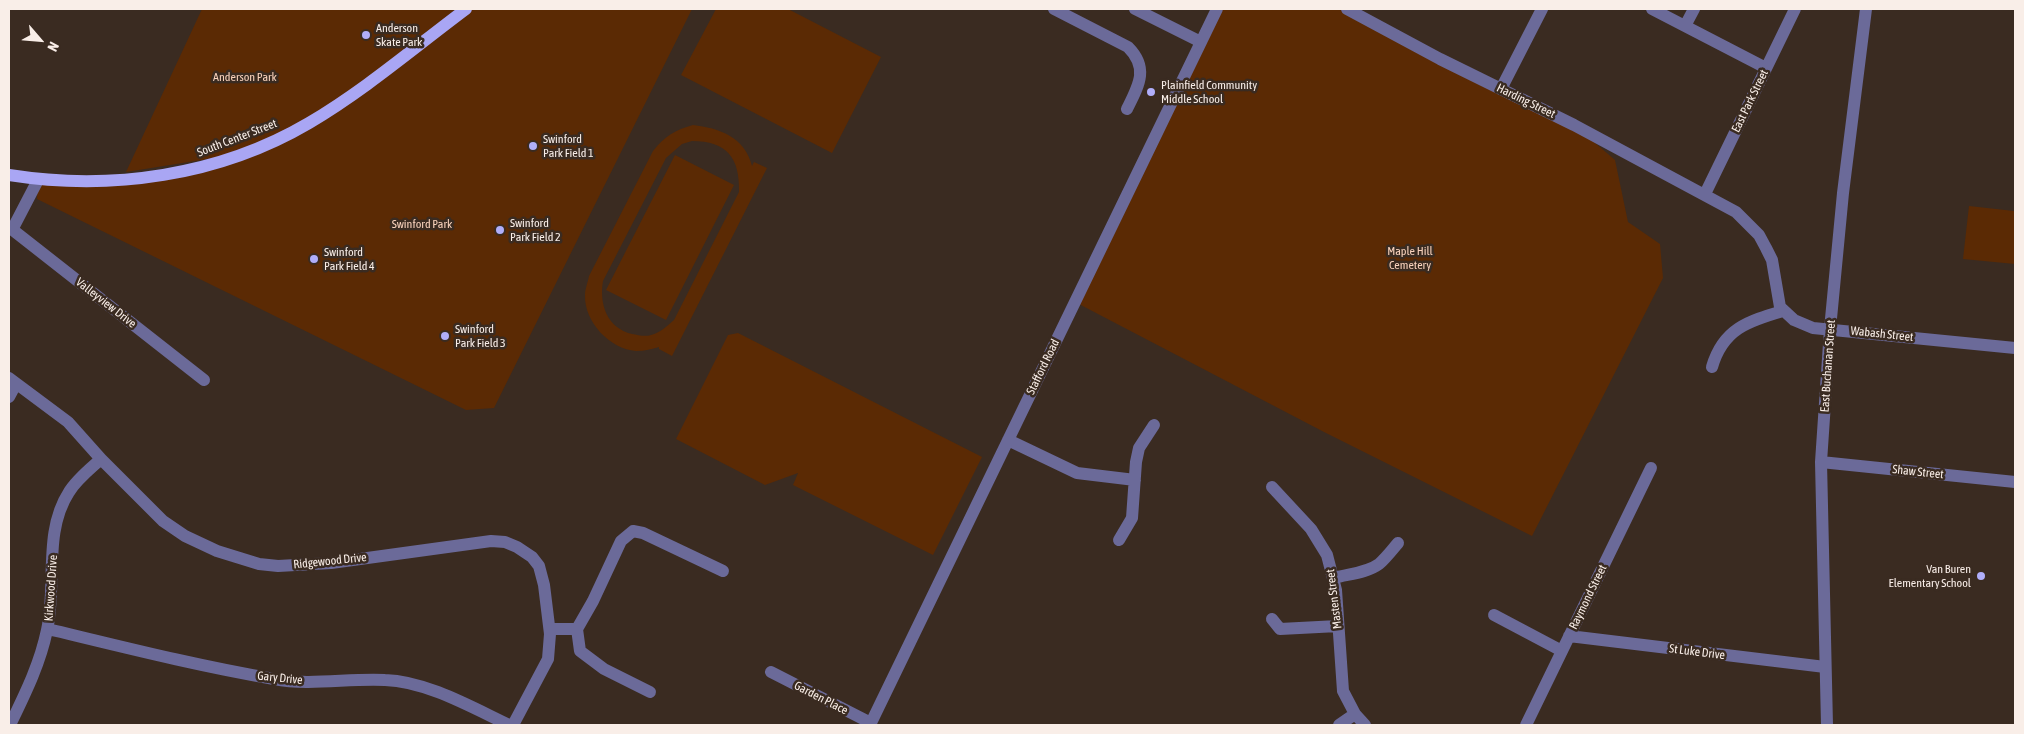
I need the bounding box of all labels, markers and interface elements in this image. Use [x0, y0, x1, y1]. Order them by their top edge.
north arrow [15, 15, 65, 65]
place label: Anderson Skate Park [376, 21, 422, 49]
marker: Anderson Skate Park [360, 29, 372, 41]
text: N [44, 39, 62, 54]
street label: East Park Street [1729, 67, 1771, 135]
park label: Anderson Park [213, 70, 277, 84]
place label: Plainfield Community Middle School [1161, 78, 1257, 106]
street label: Harding Street [1494, 81, 1558, 121]
marker: Plainfield Community Middle School [1145, 86, 1157, 98]
street label: South Center Street [195, 116, 279, 160]
place label: Swinford Park Field 1 [543, 132, 594, 160]
marker: Swinford Park Field 1 [527, 140, 539, 152]
place label: Swinford Park Field 2 [510, 216, 561, 244]
park label: Swinford Park [392, 217, 452, 231]
marker: Swinford Park Field 2 [494, 224, 506, 236]
park label: Maple Hill Cemetery [1387, 244, 1433, 272]
place label: Swinford Park Field 4 [324, 245, 375, 273]
marker: Swinford Park Field 4 [308, 253, 320, 265]
street label: Valleyview Drive [73, 275, 139, 331]
street label: East Buchanan Street [1818, 319, 1838, 413]
place label: Swinford Park Field 3 [455, 322, 506, 350]
street label: Wabash Street [1850, 324, 1914, 344]
marker: Swinford Park Field 3 [439, 330, 451, 342]
street label: Stafford Road [1023, 337, 1063, 397]
street label: Shaw Street [1892, 462, 1944, 482]
street label: Ridgewood Drive [293, 550, 367, 572]
street label: Kirkwood Drive [42, 554, 60, 622]
street label: Raymond Street [1566, 562, 1610, 632]
place label: Van Buren Elementary School [1889, 562, 1971, 590]
street label: Masten Street [1323, 568, 1345, 630]
marker: Van Buren Elementary School [1975, 570, 1987, 582]
street label: St Luke Drive [1668, 641, 1726, 663]
street label: Gary Drive [257, 668, 303, 688]
street label: Garden Place [792, 678, 850, 718]

